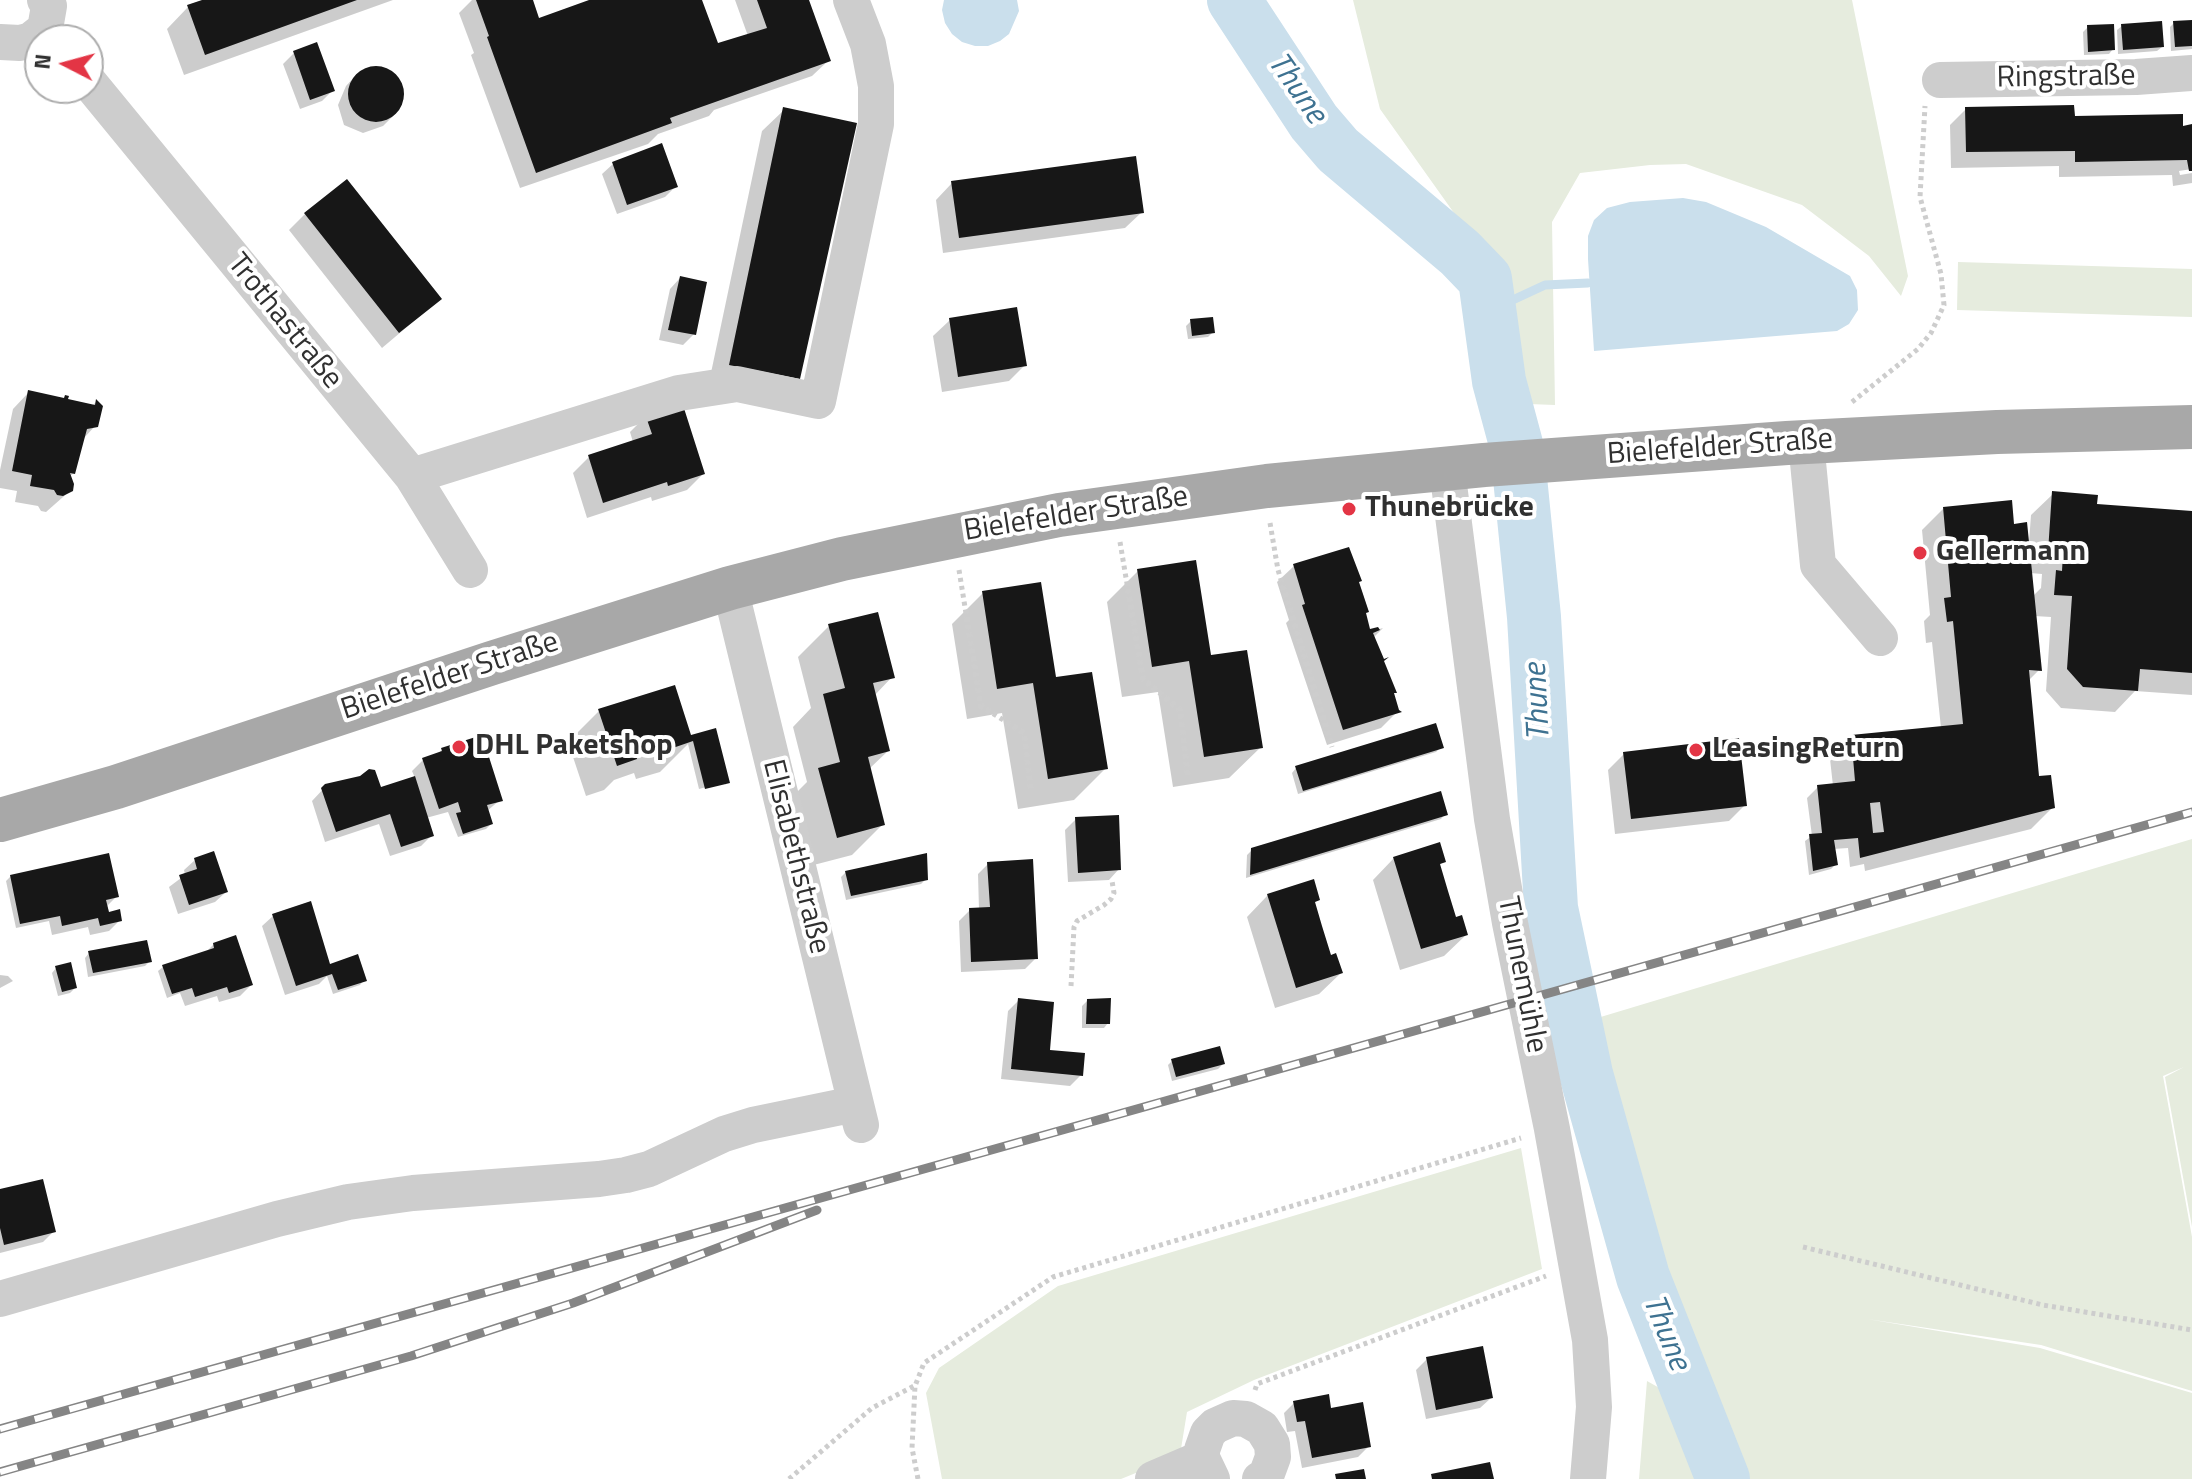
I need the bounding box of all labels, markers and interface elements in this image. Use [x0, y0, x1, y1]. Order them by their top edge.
north arrow [24, 24, 104, 104]
water label: Thune [1258, 46, 1334, 132]
text: N [24, 52, 60, 71]
street label: Ringstraße [1996, 59, 2136, 97]
street label: Trothastraße [219, 247, 349, 397]
street label: Bielefelder Straße [1606, 422, 1834, 474]
street label: Bielefelder Straße [961, 480, 1191, 550]
place label: Thunebrücke [1365, 491, 1534, 527]
marker: Thunebrücke [1340, 500, 1358, 518]
place label: Gellermann [1936, 535, 2086, 571]
marker: Gellermann [1911, 544, 1929, 562]
street label: Bielefelder Straße [337, 625, 563, 729]
water label: Thune [1518, 662, 1560, 742]
place label: DHL Paketshop [475, 729, 672, 765]
place label: LeasingReturn [1712, 732, 1900, 768]
marker: DHL Paketshop [450, 738, 468, 756]
marker: LeasingReturn [1687, 741, 1705, 759]
street label: Elisabethstraße [753, 756, 837, 958]
street label: Thunemühle [1488, 894, 1554, 1056]
water label: Thune [1633, 1290, 1697, 1376]

